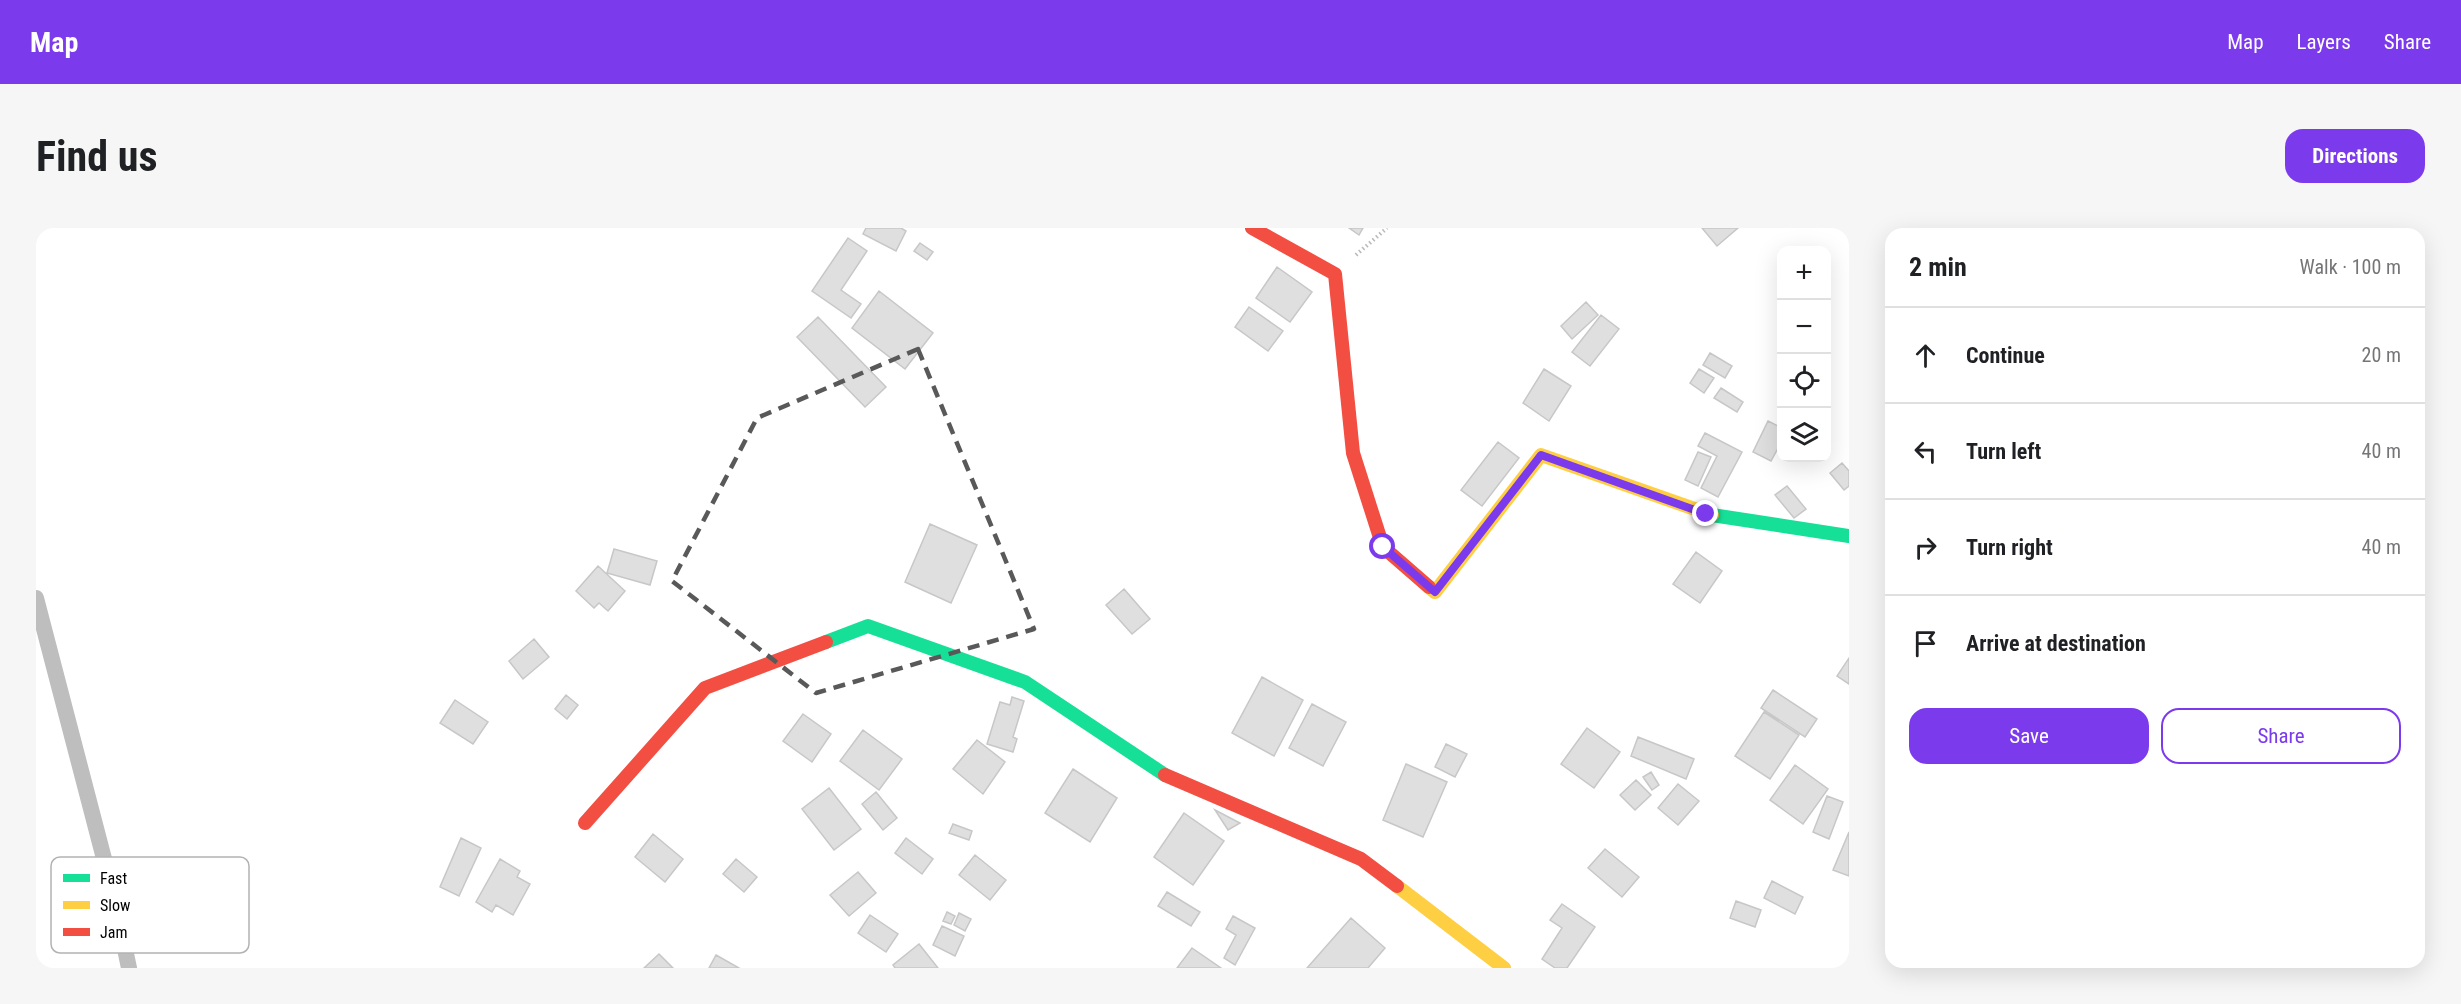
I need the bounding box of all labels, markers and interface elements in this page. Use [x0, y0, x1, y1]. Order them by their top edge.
text: Map [30, 26, 78, 59]
text: Map [2227, 30, 2264, 54]
text: Layers [2297, 30, 2351, 54]
text: Share [2384, 30, 2431, 54]
button: Directions [2285, 129, 2425, 183]
text: Find us [36, 132, 157, 181]
map controls [1777, 246, 1831, 462]
button: + [1777, 246, 1831, 300]
text: 2 min [1909, 252, 1967, 282]
text: Walk · 100 m [2300, 255, 2401, 279]
button: − [1777, 300, 1831, 354]
icon: ahead [1909, 339, 1942, 372]
text: Continue [1966, 343, 2045, 368]
text: 20 m [2362, 343, 2401, 367]
button: locate [1777, 354, 1831, 408]
button: layers [1777, 408, 1831, 462]
icon: left [1909, 435, 1942, 468]
text: Turn left [1966, 439, 2041, 464]
text: 40 m [2362, 439, 2401, 463]
route end [1692, 500, 1718, 526]
icon: right [1909, 531, 1942, 564]
route start [1369, 533, 1395, 559]
text: Turn right [1966, 535, 2053, 560]
text: 40 m [2362, 535, 2401, 559]
icon: arrive [1909, 627, 1942, 660]
text: Arrive at destination [1966, 631, 2146, 656]
button: Save [1909, 708, 2149, 764]
button: Share [2161, 708, 2401, 764]
legend [51, 857, 249, 953]
text: Fast [100, 869, 127, 888]
text: Slow [100, 896, 130, 915]
text: Jam [100, 923, 127, 942]

